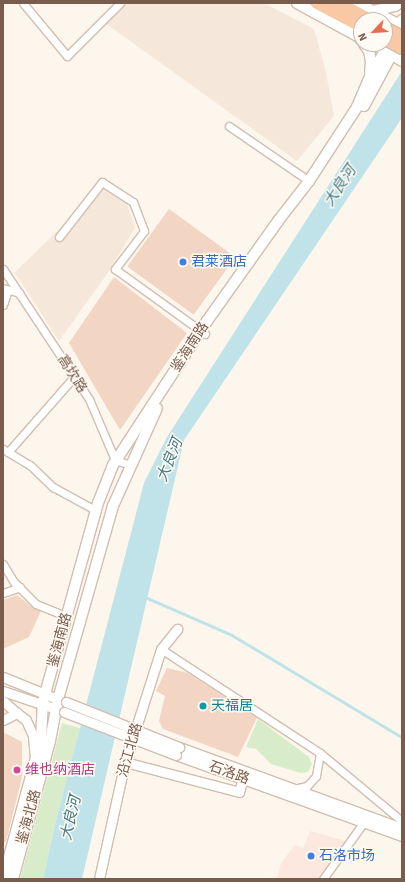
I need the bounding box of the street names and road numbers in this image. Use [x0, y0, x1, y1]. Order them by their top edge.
street label: 鉴海南路 [168, 319, 212, 375]
street label: 高坎路 [54, 352, 90, 396]
street label: 鉴海南路 [45, 611, 75, 669]
street label: 沿江北路 [114, 721, 146, 779]
street label: 石洛路 [206, 758, 252, 788]
street label: 鉴海北路 [14, 788, 44, 846]

